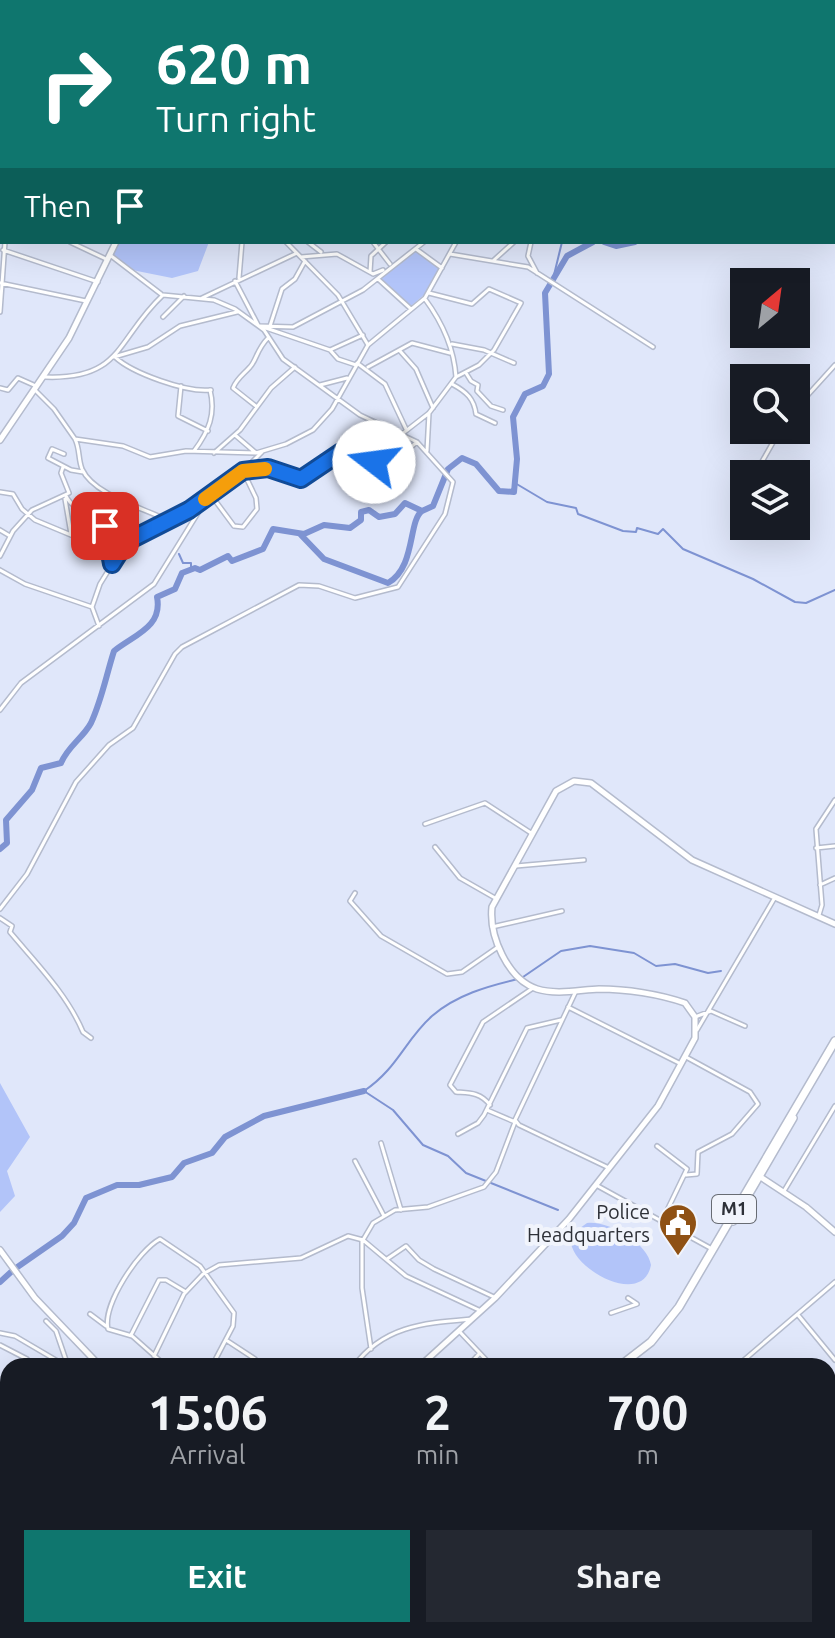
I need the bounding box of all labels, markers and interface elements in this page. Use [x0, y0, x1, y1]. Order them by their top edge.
icon: right [24, 32, 128, 136]
text: 620 m [156, 32, 312, 95]
text: Turn right [156, 98, 316, 139]
icon: arrive [108, 184, 152, 228]
text: Then [24, 189, 92, 223]
north arrow [730, 268, 810, 348]
map controls [730, 268, 810, 540]
button: search [730, 364, 810, 444]
position arrow [332, 420, 416, 504]
button: layers [730, 460, 810, 540]
pin [71, 492, 139, 560]
icon: arrive [83, 504, 127, 548]
road number: M1 [712, 1195, 756, 1223]
place label: Police Headquarters [527, 1200, 650, 1246]
public building icon: Police Headquarters [657, 1202, 699, 1257]
text: 15:06 [148, 1385, 268, 1439]
text: 2 [424, 1385, 451, 1439]
text: 700 [607, 1385, 688, 1439]
text: Arrival [170, 1440, 246, 1469]
text: min [416, 1440, 459, 1469]
text: m [636, 1440, 659, 1469]
button: Exit [24, 1530, 410, 1622]
button: Share [426, 1530, 812, 1622]

